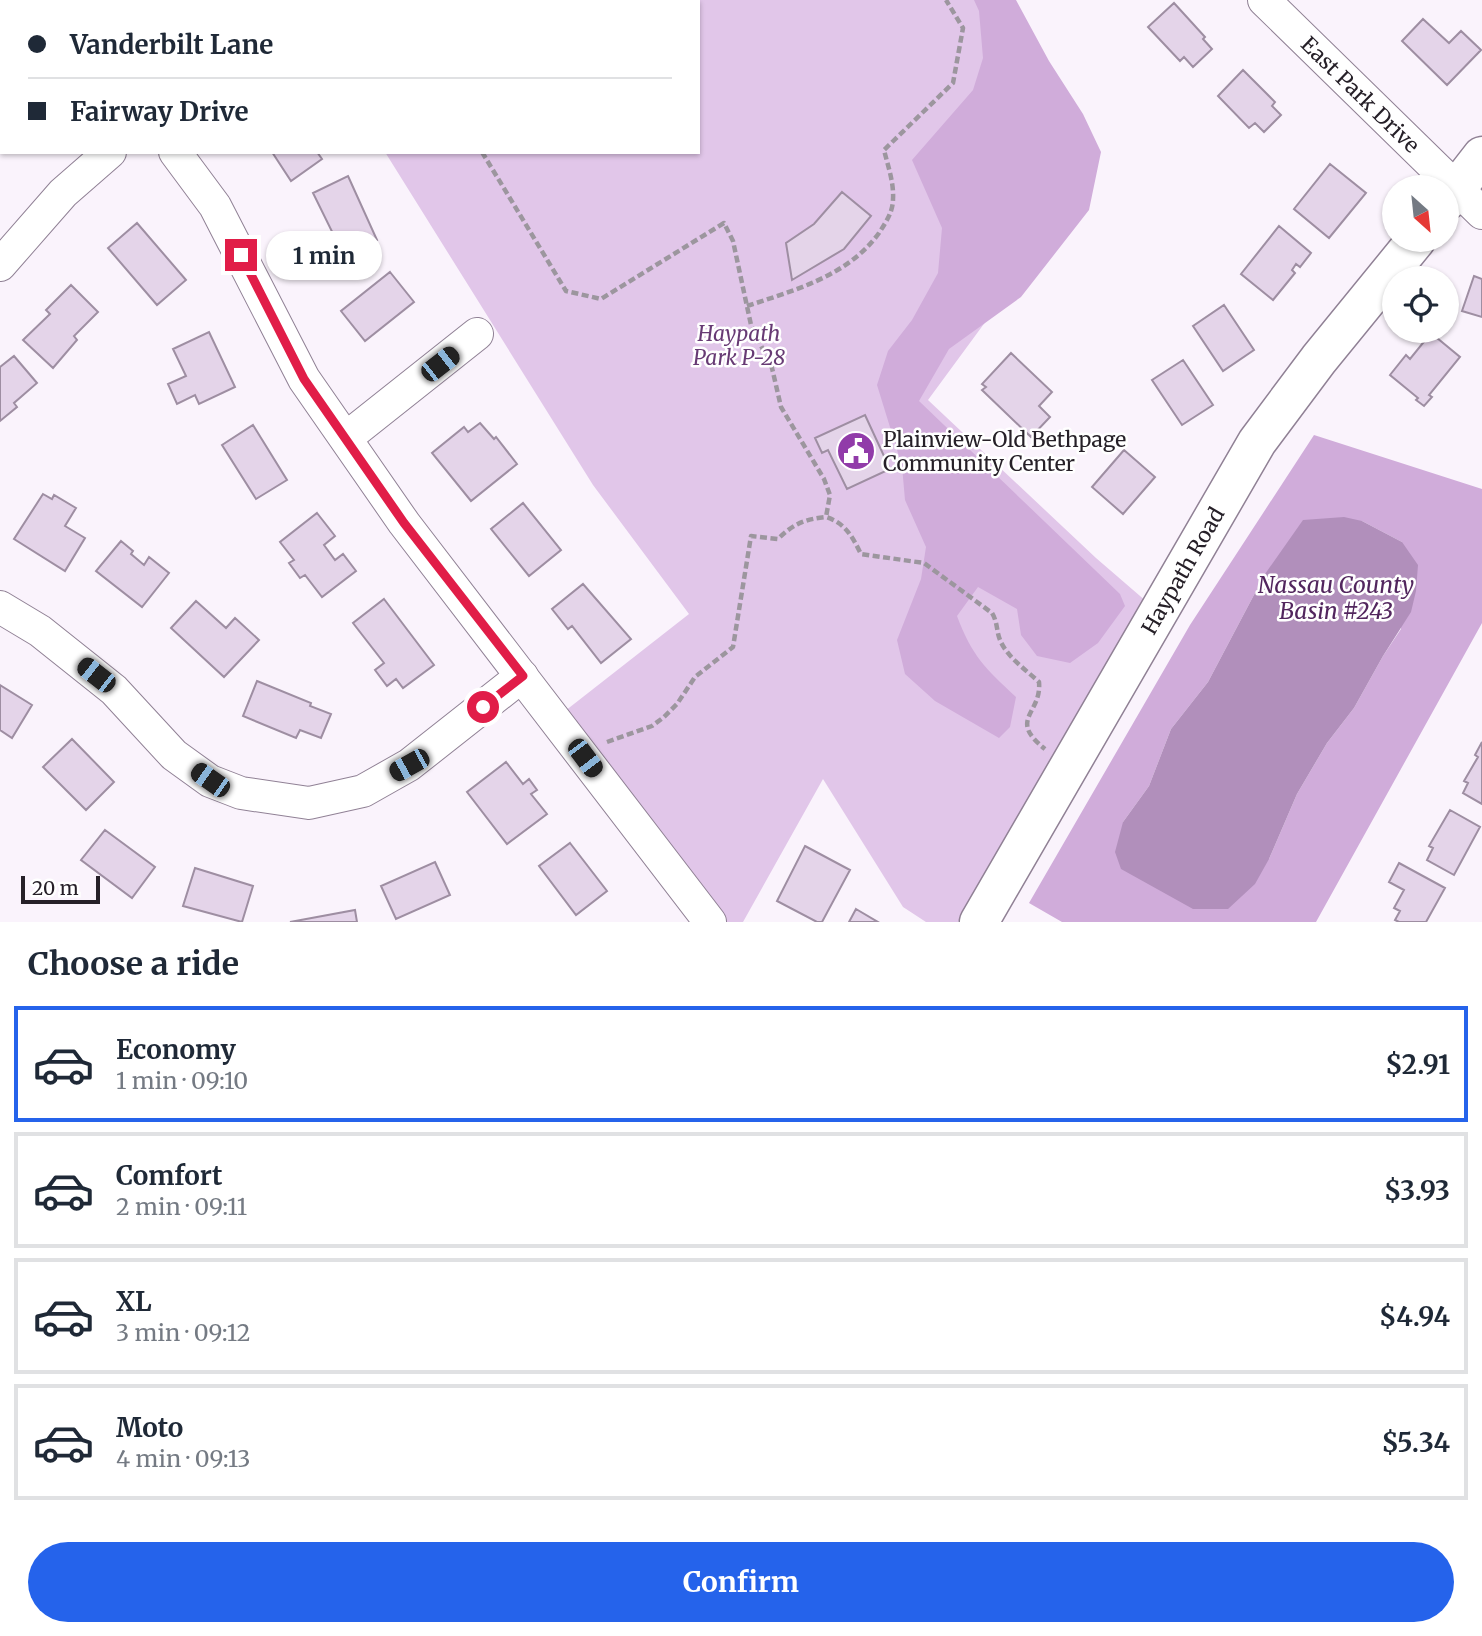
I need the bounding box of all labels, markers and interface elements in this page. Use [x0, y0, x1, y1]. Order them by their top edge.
text: Vanderbilt Lane [70, 28, 273, 61]
street label: East Park Drive [1296, 30, 1426, 158]
text: Fairway Drive [70, 95, 249, 128]
north arrow [1382, 175, 1460, 252]
map controls [1382, 175, 1459, 343]
callout: 1 min [266, 230, 381, 280]
route end [225, 239, 257, 271]
text: 1 min [293, 241, 355, 270]
button: locate [1382, 266, 1459, 343]
park label: Haypath Park P-28 [693, 320, 785, 371]
car [417, 343, 464, 385]
place label: Plainview-Old Bethpage Community Center [883, 426, 1126, 477]
public building icon: Plainview-Old Bethpage Community Center [835, 430, 877, 472]
street label: Haypath Road [1135, 502, 1230, 639]
water label: Nassau County Basin #243 [1258, 570, 1414, 625]
car [73, 654, 120, 696]
route start [467, 691, 499, 723]
car [564, 735, 607, 781]
car [386, 746, 433, 784]
car [187, 759, 234, 801]
scale bar [21, 873, 100, 905]
text: 20 m [32, 876, 79, 900]
text: Choose a ride [28, 944, 239, 984]
icon: car [32, 1033, 95, 1096]
text: Economy [116, 1033, 236, 1066]
text: $2.91 [1385, 1048, 1450, 1081]
text: 1 min · 09:10 [116, 1066, 248, 1095]
icon: car [32, 1159, 95, 1222]
text: Comfort [116, 1159, 222, 1192]
text: $3.93 [1384, 1174, 1450, 1207]
text: 2 min · 09:11 [116, 1192, 247, 1221]
icon: car [32, 1285, 95, 1348]
text: XL [116, 1285, 152, 1318]
text: $4.94 [1379, 1300, 1450, 1333]
text: 3 min · 09:12 [116, 1318, 250, 1347]
icon: car [32, 1411, 95, 1474]
text: Moto [116, 1411, 183, 1444]
text: $5.34 [1382, 1426, 1450, 1459]
text: 4 min · 09:13 [116, 1444, 251, 1473]
button: Confirm [28, 1542, 1454, 1622]

